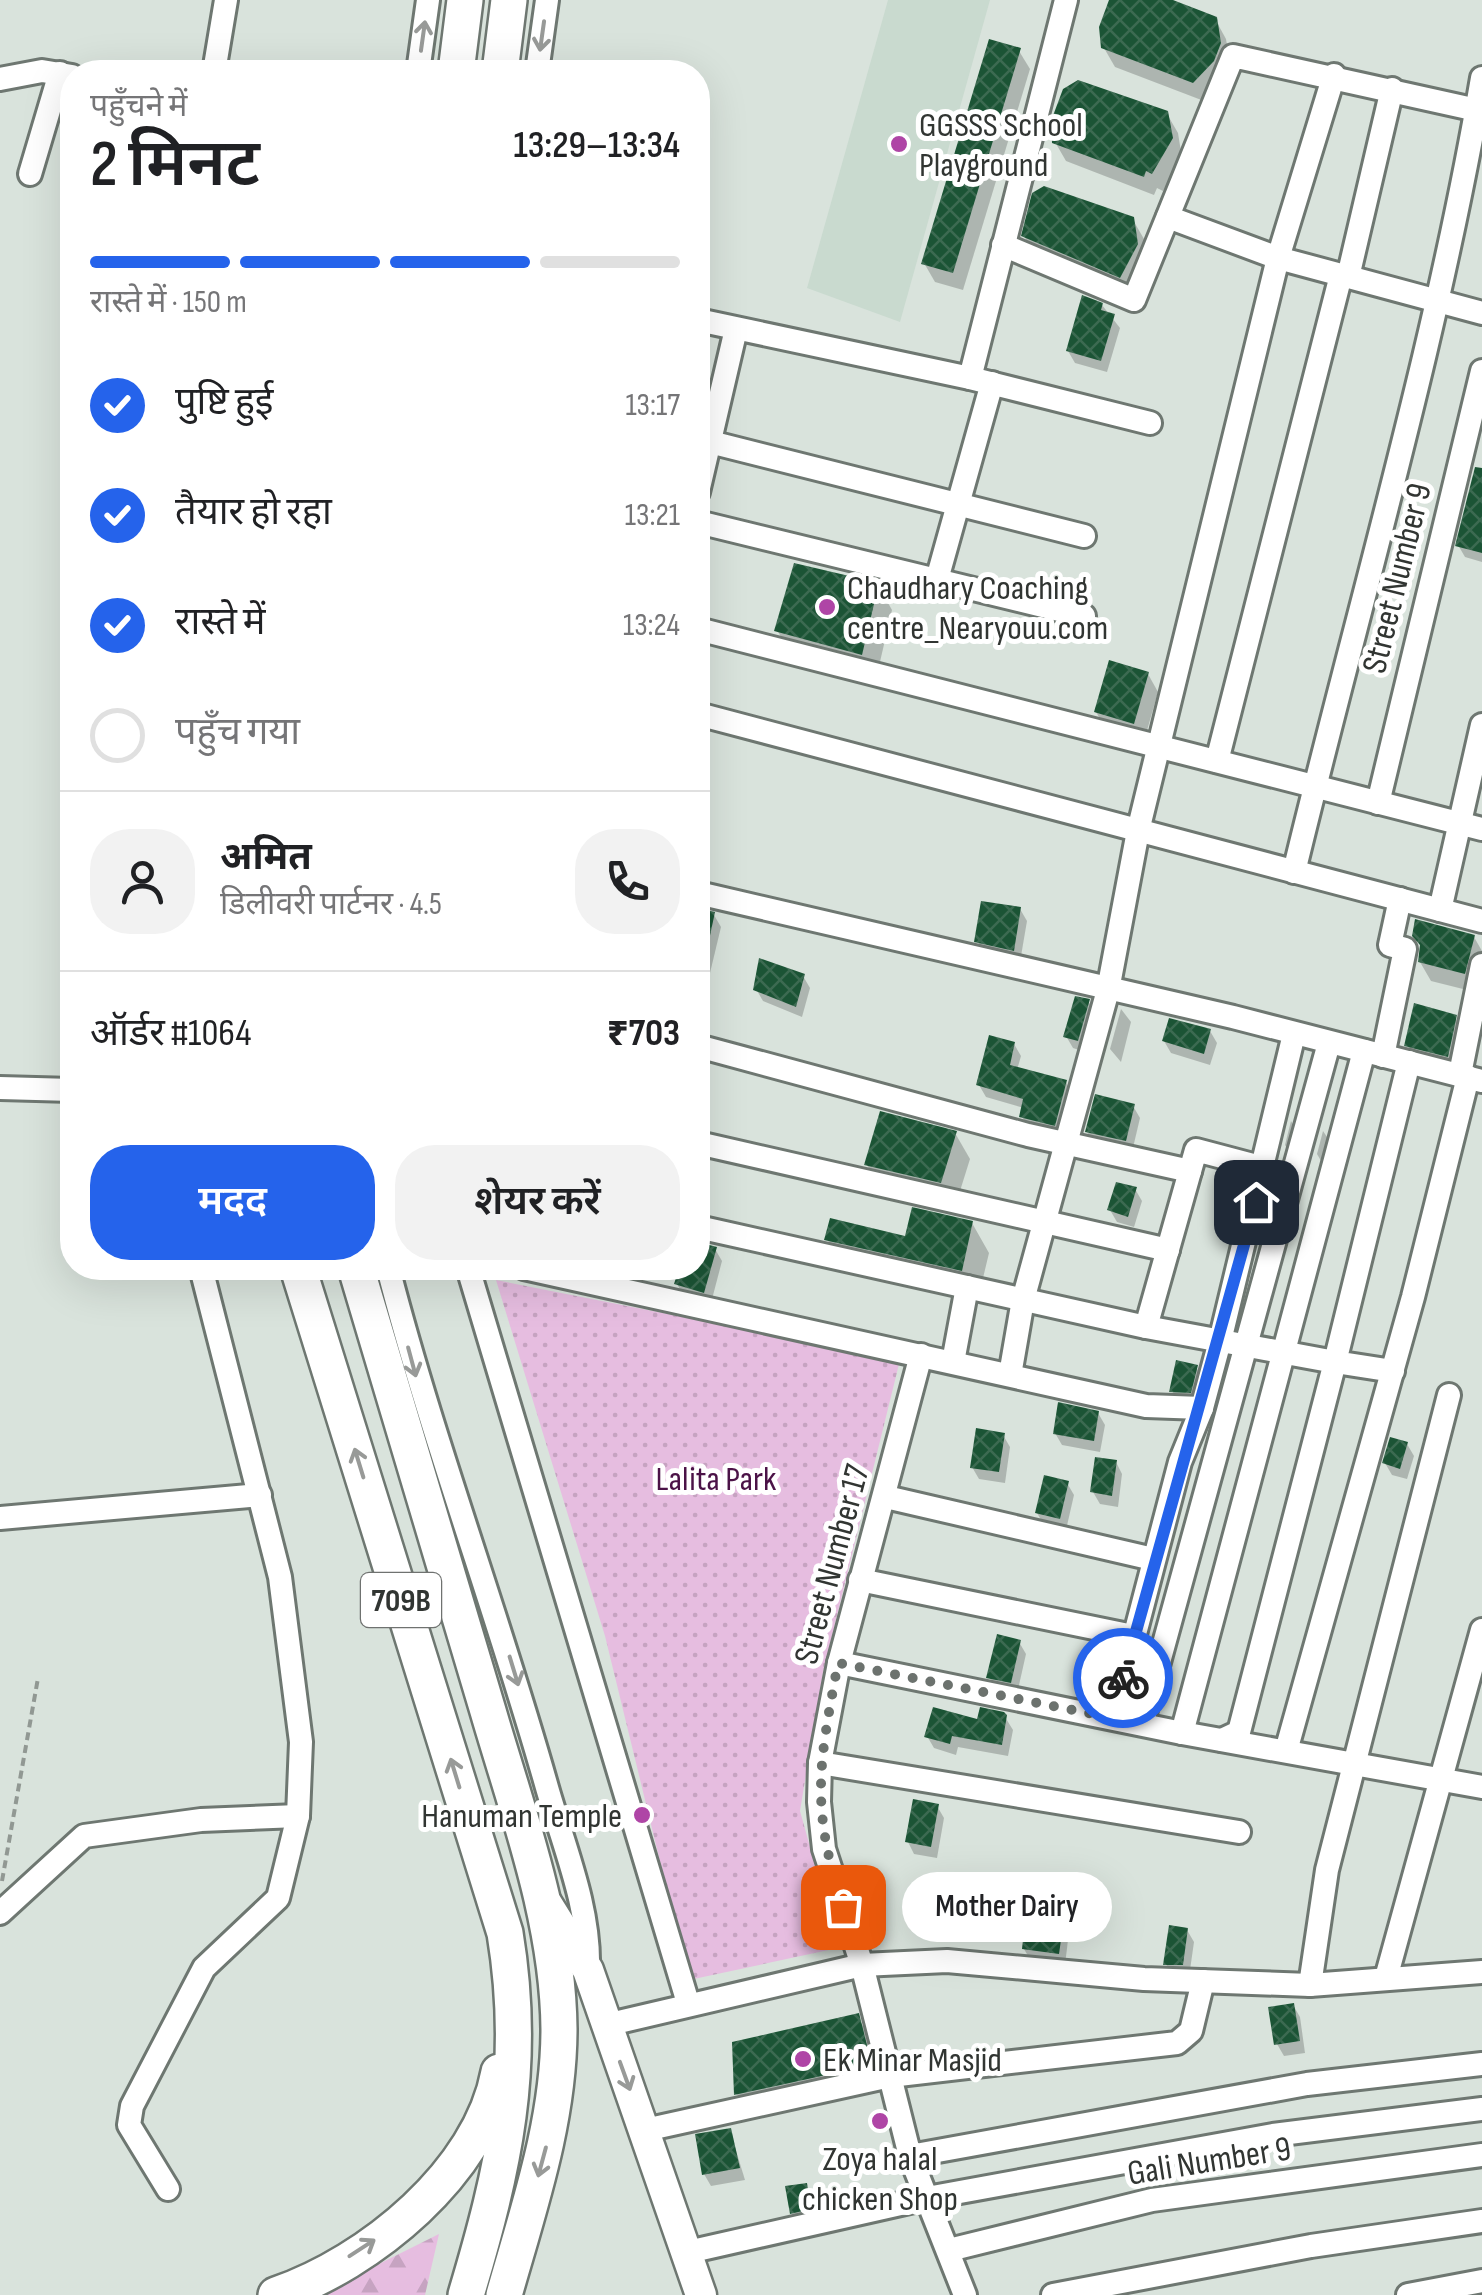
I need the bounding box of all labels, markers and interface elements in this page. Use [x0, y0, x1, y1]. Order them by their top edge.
one-way arrow [532, 20, 551, 52]
one-way arrow [415, 21, 433, 53]
text: पहुँचने में [90, 87, 187, 126]
place label: GGSSS School Playground [919, 104, 1083, 187]
text: 13:29–13:34 [514, 123, 680, 168]
text: 2 मिनट [90, 127, 260, 205]
marker: GGSSS School Playground [888, 133, 910, 155]
text: रास्ते में · 150 m [90, 283, 247, 322]
icon: check [90, 378, 145, 433]
text: पुष्टि हुई [175, 380, 274, 425]
text: 13:17 [625, 386, 680, 425]
street label: Street Number 9 [1353, 479, 1442, 678]
icon: check [90, 488, 145, 543]
text: तैयार हो रहा [175, 490, 332, 535]
text: 13:21 [625, 496, 680, 535]
place label: Chaudhary Coaching centre_Nearyouu.com [847, 567, 1108, 650]
marker: Chaudhary Coaching centre_Nearyouu.com [816, 596, 838, 618]
icon: check [90, 598, 145, 653]
text: रास्ते में [175, 600, 266, 645]
text: 13:24 [623, 606, 680, 645]
text: पहुँच गया [175, 710, 300, 755]
button: person [90, 829, 195, 934]
button: phone [575, 829, 680, 934]
text: अमित [220, 835, 312, 880]
text: डिलीवरी पार्टनर · 4.5 [220, 885, 442, 924]
text: ऑर्डर #1064 [90, 1011, 252, 1056]
text: ₹703 [607, 1011, 680, 1056]
button: मदद [90, 1145, 375, 1260]
button: शेयर करें [395, 1145, 680, 1260]
pin [1214, 1160, 1299, 1245]
icon: home [1229, 1175, 1284, 1230]
one-way arrow [404, 1346, 423, 1377]
one-way arrow [348, 1447, 366, 1479]
park label: Lalita Park [656, 1458, 777, 1501]
street label: Street Number 17 [785, 1460, 880, 1669]
road number: 709B [361, 1573, 441, 1627]
courier [1073, 1628, 1173, 1728]
icon: bike [1096, 1651, 1151, 1706]
one-way arrow [506, 1654, 524, 1686]
one-way arrow [445, 1758, 463, 1789]
place label: Hanuman Temple [421, 1795, 622, 1838]
marker: Hanuman Temple [631, 1804, 653, 1826]
pin [801, 1865, 886, 1950]
callout: Mother Dairy [903, 1872, 1113, 1942]
icon: bag [816, 1880, 871, 1935]
text: Mother Dairy [935, 1887, 1079, 1926]
place label: Ek Minar Masjid [823, 2039, 1002, 2082]
marker: Ek Minar Masjid [792, 2048, 814, 2070]
one-way arrow [617, 2059, 635, 2090]
marker: Zoya halal chicken Shop [869, 2110, 891, 2132]
street label: Gali Number 9 [1125, 2127, 1294, 2196]
place label: Zoya halal chicken Shop [802, 2138, 958, 2221]
one-way arrow [531, 2146, 550, 2177]
one-way arrow [347, 2238, 375, 2259]

